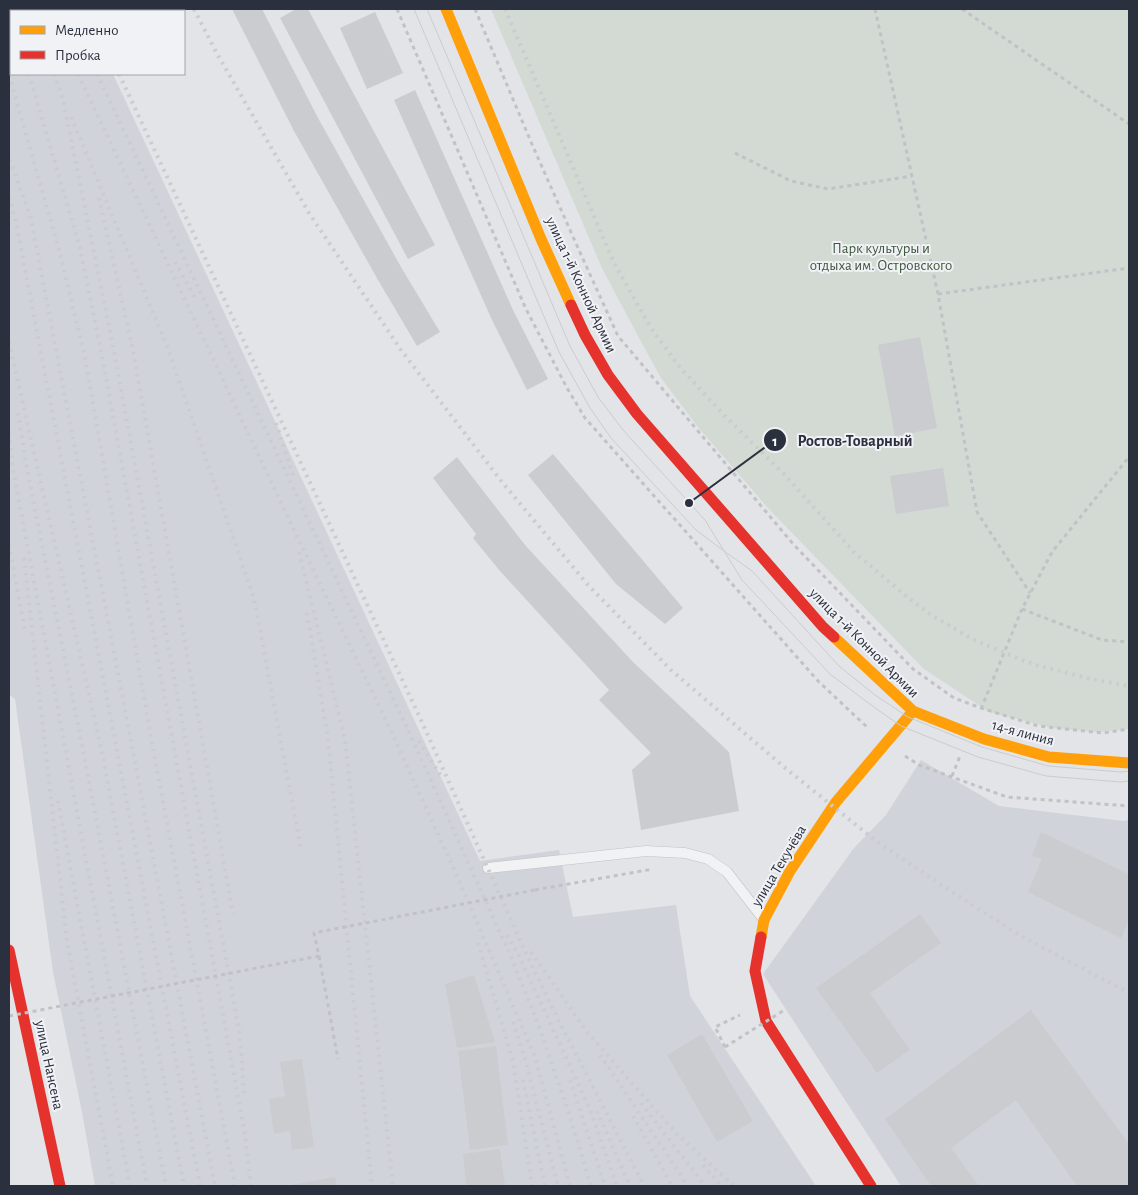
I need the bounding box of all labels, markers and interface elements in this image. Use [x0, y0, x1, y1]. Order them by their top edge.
legend [10, 10, 185, 75]
text: Медленно [55, 23, 119, 38]
text: Пробка [55, 48, 101, 63]
street label: улица 1-й Конной Армии [542, 214, 619, 355]
park label: Парк культуры и отдыха им. Островского [810, 241, 952, 273]
callout: Ростов-Товарный [763, 425, 923, 456]
text: Ростов-Товарный [797, 433, 913, 449]
text: 1 [772, 434, 778, 449]
street label: улица 1-й Конной Армии [806, 585, 922, 701]
street label: 14-я линия [990, 718, 1056, 748]
street label: улица Текучёва [748, 823, 809, 910]
street label: улица Нансена [32, 1018, 66, 1111]

